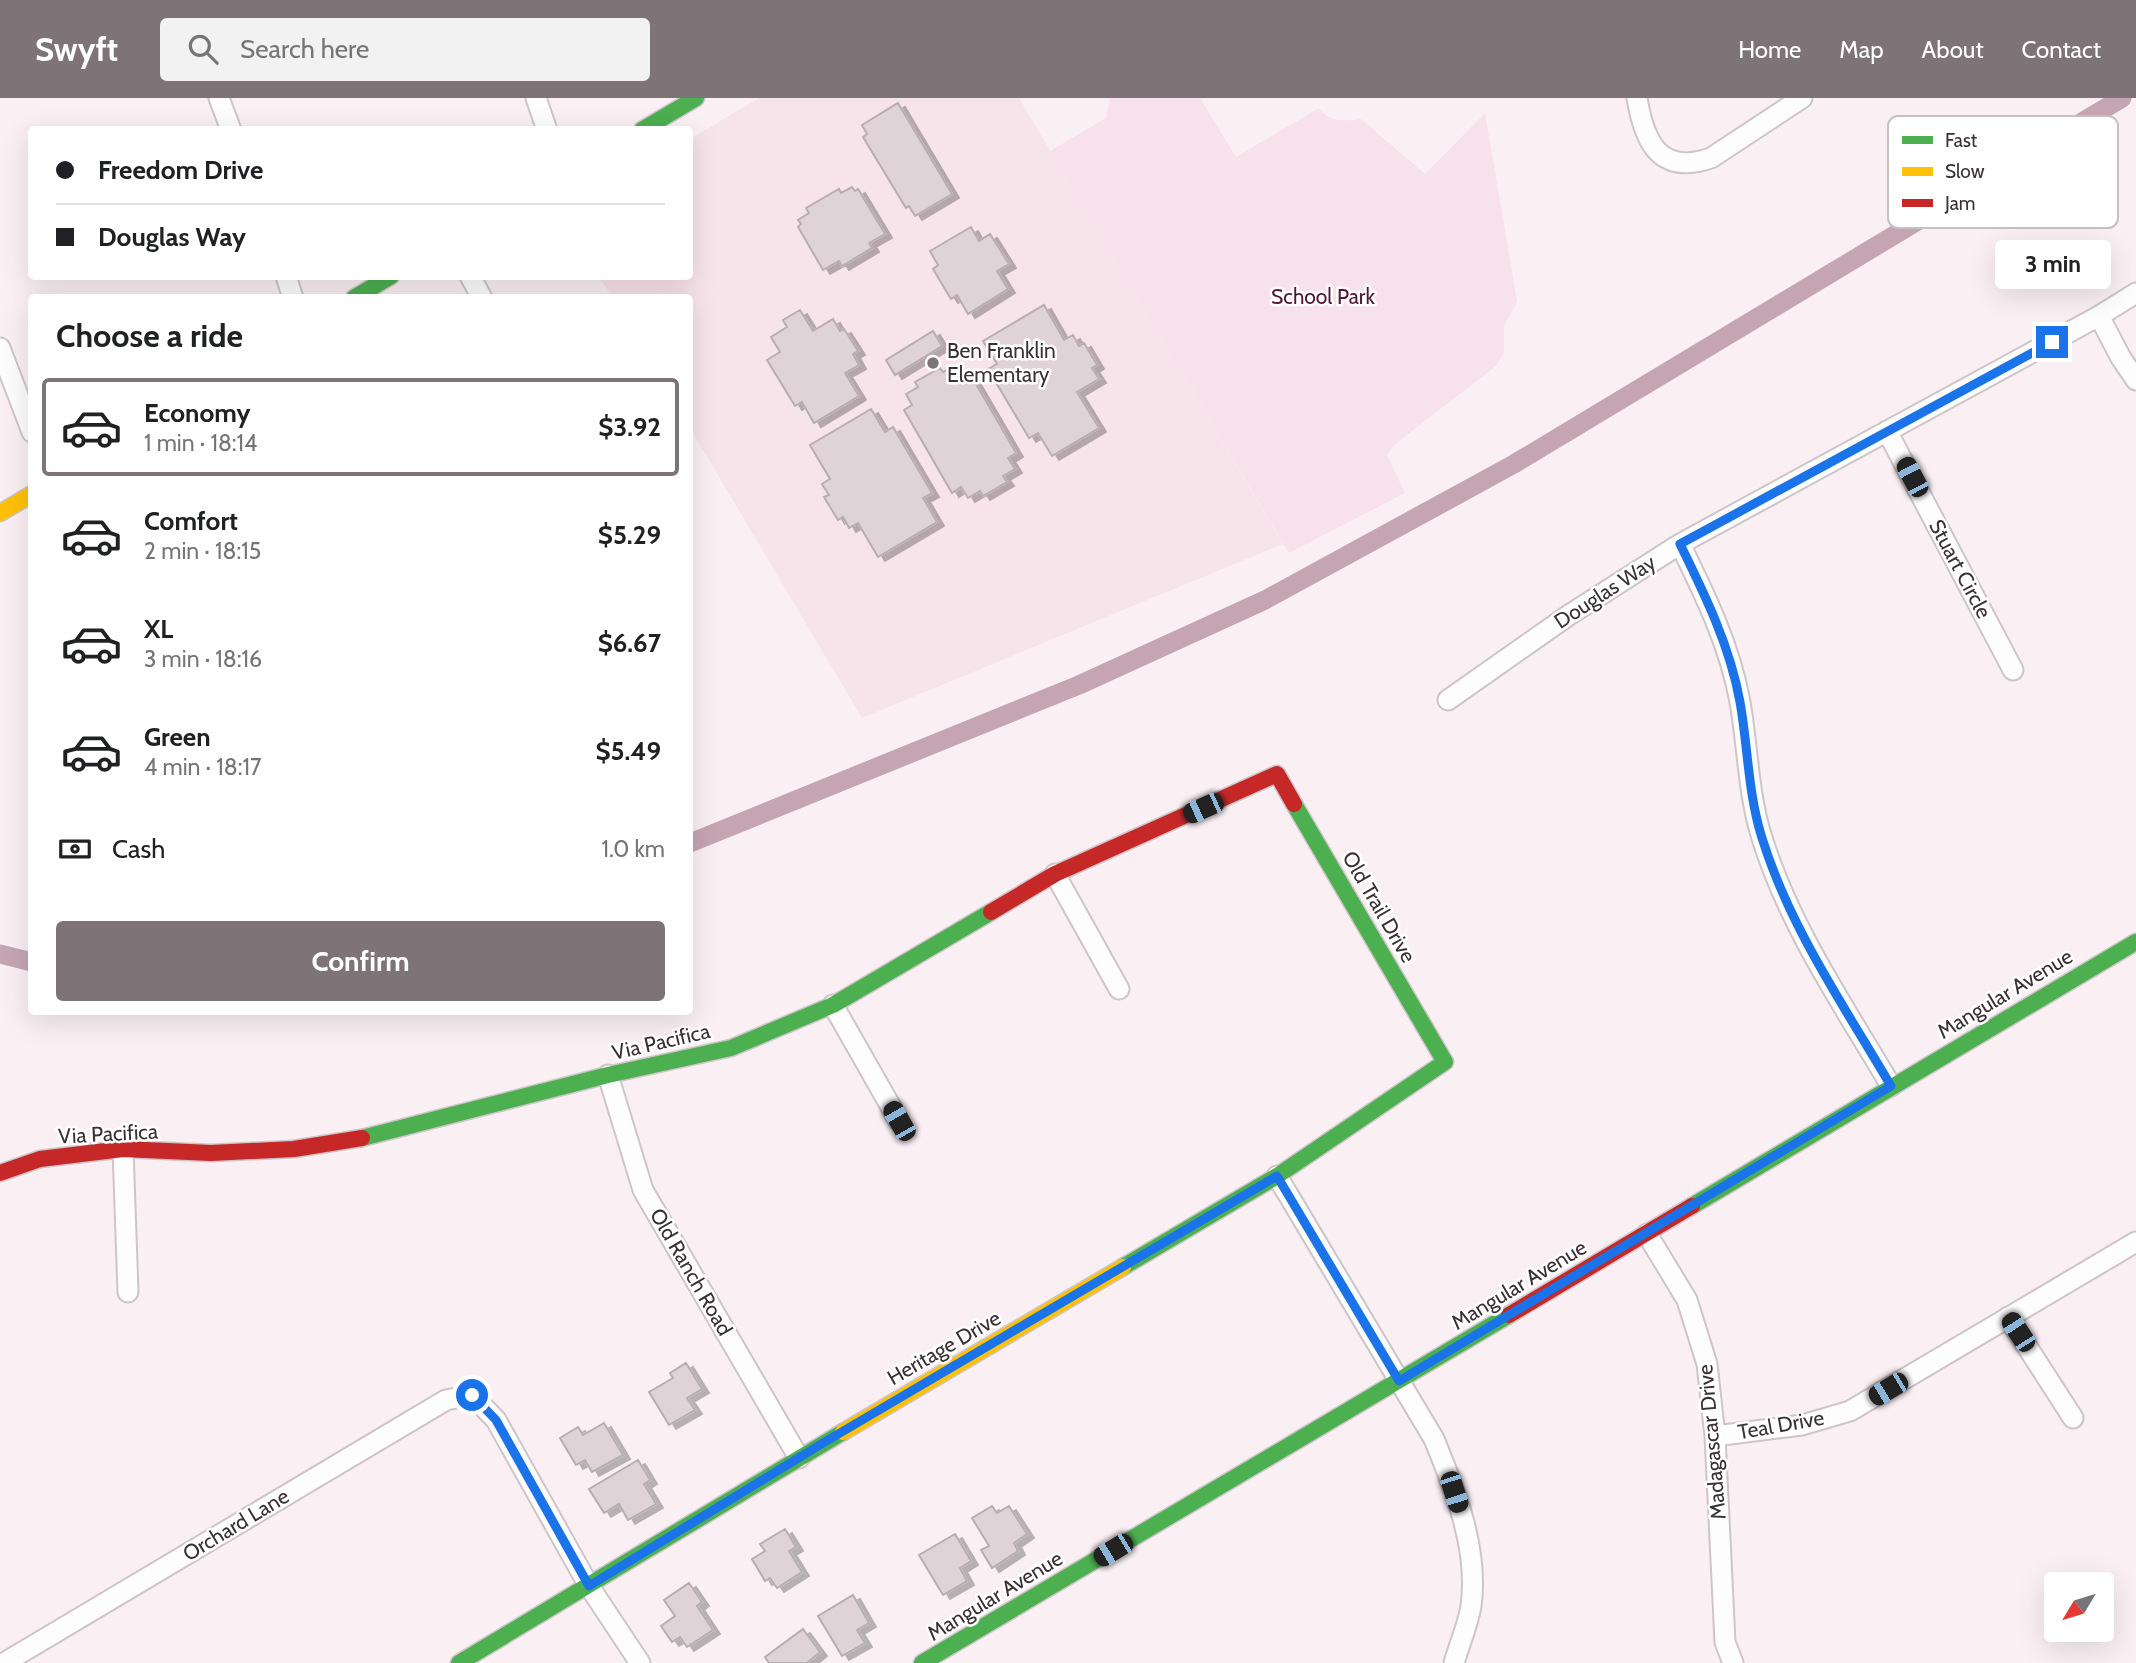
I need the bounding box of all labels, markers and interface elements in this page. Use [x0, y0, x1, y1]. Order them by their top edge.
search box [160, 18, 650, 81]
text: Swyft [35, 29, 118, 69]
icon: search [184, 30, 222, 68]
text: Search here [240, 33, 369, 65]
text: Home [1738, 35, 1801, 64]
text: Map [1839, 35, 1884, 64]
text: About [1922, 35, 1984, 64]
text: Contact [2022, 35, 2101, 64]
legend [1888, 116, 2118, 228]
text: Fast [1945, 129, 1978, 152]
text: Freedom Drive [98, 154, 263, 186]
text: Slow [1945, 160, 1985, 183]
text: Jam [1944, 192, 1975, 215]
text: Douglas Way [98, 221, 246, 253]
callout: 3 min [1994, 240, 2110, 289]
text: 3 min [2025, 250, 2081, 278]
park label: School Park [1271, 284, 1375, 309]
text: Choose a ride [56, 316, 243, 355]
route end [2036, 326, 2068, 358]
place label: Ben Franklin Elementary [947, 338, 1056, 387]
marker: Ben Franklin Elementary [925, 355, 941, 371]
icon: car [60, 396, 123, 459]
text: Economy [144, 397, 250, 429]
text: $3.92 [598, 411, 661, 443]
text: 1 min · 18:14 [144, 429, 257, 457]
car [1893, 454, 1932, 500]
icon: car [60, 504, 123, 567]
text: Comfort [144, 505, 238, 537]
street label: Stuart Circle [1924, 515, 1997, 623]
text: $5.29 [598, 519, 661, 551]
text: 2 min · 18:15 [144, 537, 261, 565]
street label: Douglas Way [1549, 549, 1660, 634]
icon: car [60, 612, 123, 675]
text: XL [144, 613, 173, 645]
text: $6.67 [598, 627, 661, 659]
text: 3 min · 18:16 [144, 645, 262, 673]
icon: car [60, 720, 123, 783]
text: Green [144, 721, 211, 753]
text: $5.49 [595, 735, 661, 767]
text: 4 min · 18:17 [144, 753, 261, 781]
car [1180, 790, 1227, 826]
icon: cash [56, 830, 94, 868]
text: Cash [112, 833, 165, 865]
text: 1.0 km [601, 835, 665, 863]
street label: Old Trail Drive [1337, 847, 1421, 967]
button: Confirm [56, 921, 665, 1001]
street label: Mangular Avenue [1933, 943, 2077, 1044]
street label: Via Pacifica [609, 1018, 712, 1065]
car [880, 1098, 919, 1144]
street label: Via Pacifica [57, 1118, 158, 1149]
street label: Old Ranch Road [645, 1204, 738, 1340]
street label: Mangular Avenue [1447, 1234, 1591, 1335]
street label: Heritage Drive [883, 1305, 1005, 1390]
car [1998, 1309, 2039, 1355]
street label: Madagascar Drive [1692, 1363, 1731, 1521]
car [1865, 1369, 1912, 1409]
route start [456, 1379, 488, 1411]
street label: Teal Drive [1736, 1405, 1826, 1444]
car [1438, 1469, 1471, 1515]
street label: Orchard Lane [178, 1483, 293, 1566]
car [1090, 1530, 1137, 1570]
street label: Mangular Avenue [923, 1545, 1067, 1646]
north arrow [2044, 1572, 2114, 1642]
map controls [2044, 1572, 2114, 1642]

